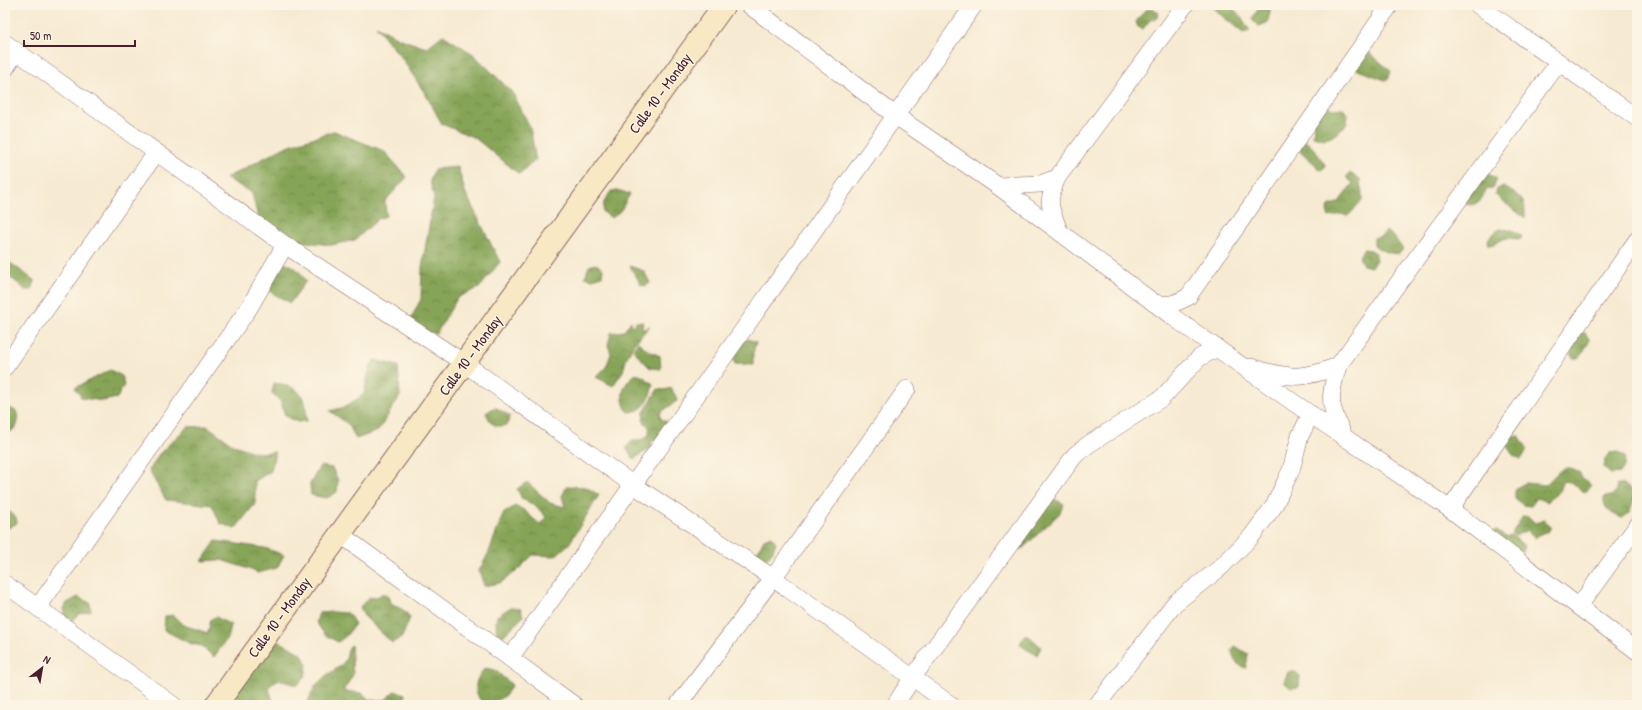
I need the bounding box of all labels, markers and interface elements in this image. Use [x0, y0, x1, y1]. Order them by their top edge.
scale bar [24, 22, 135, 48]
text: 50 m [30, 27, 51, 44]
street label: Calle 10 - Monday [624, 48, 696, 138]
street label: Calle 10 - Monday [434, 310, 506, 400]
street label: Calle 10 - Monday [243, 572, 315, 662]
north arrow [22, 648, 62, 688]
text: N [41, 652, 53, 667]

